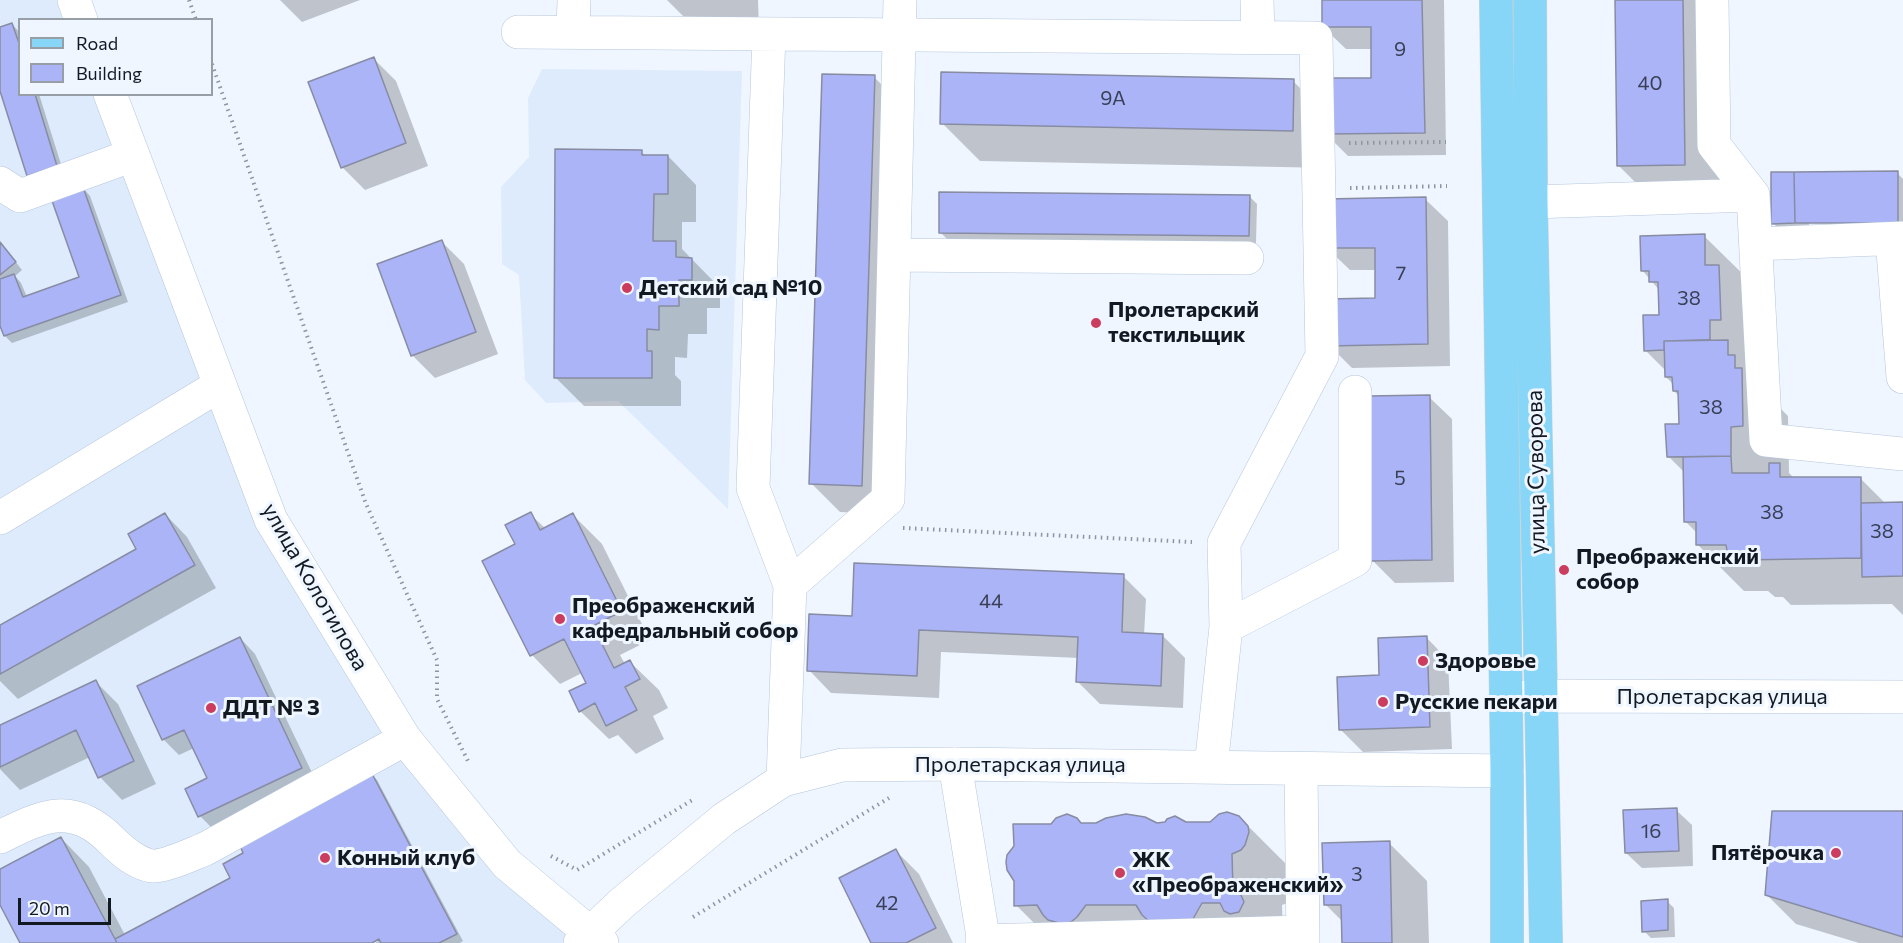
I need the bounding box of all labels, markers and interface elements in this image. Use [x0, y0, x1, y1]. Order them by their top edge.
legend [18, 18, 213, 96]
text: Road [76, 32, 118, 54]
house number: 9 [1394, 37, 1406, 61]
text: Building [76, 62, 142, 84]
house number: 40 [1637, 71, 1663, 95]
house number: 9А [1100, 86, 1126, 110]
house number: 7 [1396, 261, 1406, 285]
place label: Детский сад №10 [639, 275, 822, 301]
marker: Детский сад №10 [620, 281, 634, 295]
house number: 38 [1677, 286, 1701, 310]
place label: Пролетарский текстильщик [1108, 297, 1259, 348]
marker: Пролетарский текстильщик [1089, 316, 1103, 330]
street label: улица Суворова [1521, 390, 1551, 554]
house number: 38 [1699, 395, 1723, 419]
house number: 5 [1394, 466, 1406, 490]
street label: улица Колотилова [256, 499, 374, 675]
house number: 38 [1760, 500, 1784, 524]
house number: 38 [1870, 519, 1894, 543]
place label: Преображенский собор [1576, 544, 1759, 596]
marker: Преображенский собор [1557, 563, 1571, 577]
house number: 44 [979, 589, 1003, 613]
place label: Преображенский кафедральный собор [572, 593, 799, 644]
marker: Преображенский кафедральный собор [553, 612, 567, 626]
place label: Здоровье [1435, 648, 1536, 674]
marker: Здоровье [1416, 654, 1430, 668]
street label: Пролетарская улица [1616, 684, 1828, 710]
place label: Русские пекари [1395, 689, 1558, 715]
place label: ДДТ № 3 [223, 695, 320, 721]
marker: Русские пекари [1376, 695, 1390, 709]
marker: ДДТ № 3 [204, 701, 218, 715]
street label: Пролетарская улица [914, 752, 1126, 778]
house number: 16 [1641, 819, 1661, 843]
place label: Пятёрочка [1711, 840, 1824, 866]
place label: Конный клуб [337, 845, 475, 871]
marker: Пятёрочка [1829, 846, 1843, 860]
place label: ЖК «Преображенский» [1132, 847, 1343, 898]
marker: Конный клуб [318, 851, 332, 865]
house number: 3 [1351, 862, 1363, 886]
marker: ЖК «Преображенский» [1113, 866, 1127, 880]
scale bar [21, 886, 114, 924]
house number: 42 [876, 891, 898, 915]
text: 20 m [29, 897, 70, 919]

